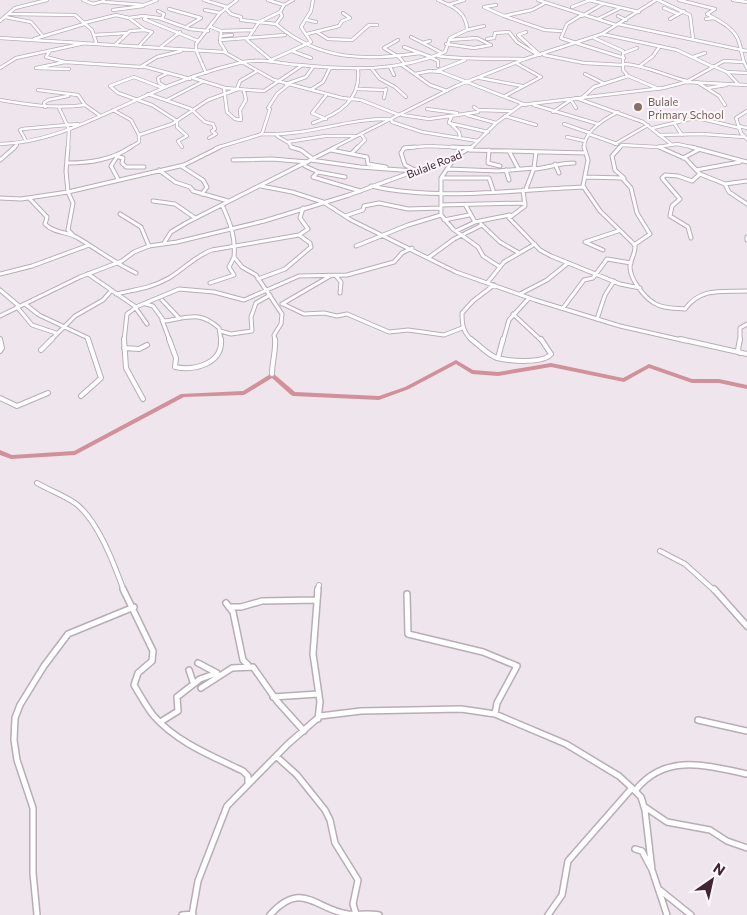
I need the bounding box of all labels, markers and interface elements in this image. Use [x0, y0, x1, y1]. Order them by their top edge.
place label: Bulale Primary School [648, 95, 724, 121]
marker: Bulale Primary School [632, 101, 644, 113]
street label: Bulale Road [405, 148, 463, 180]
north arrow [687, 855, 737, 905]
text: N [710, 859, 729, 879]

